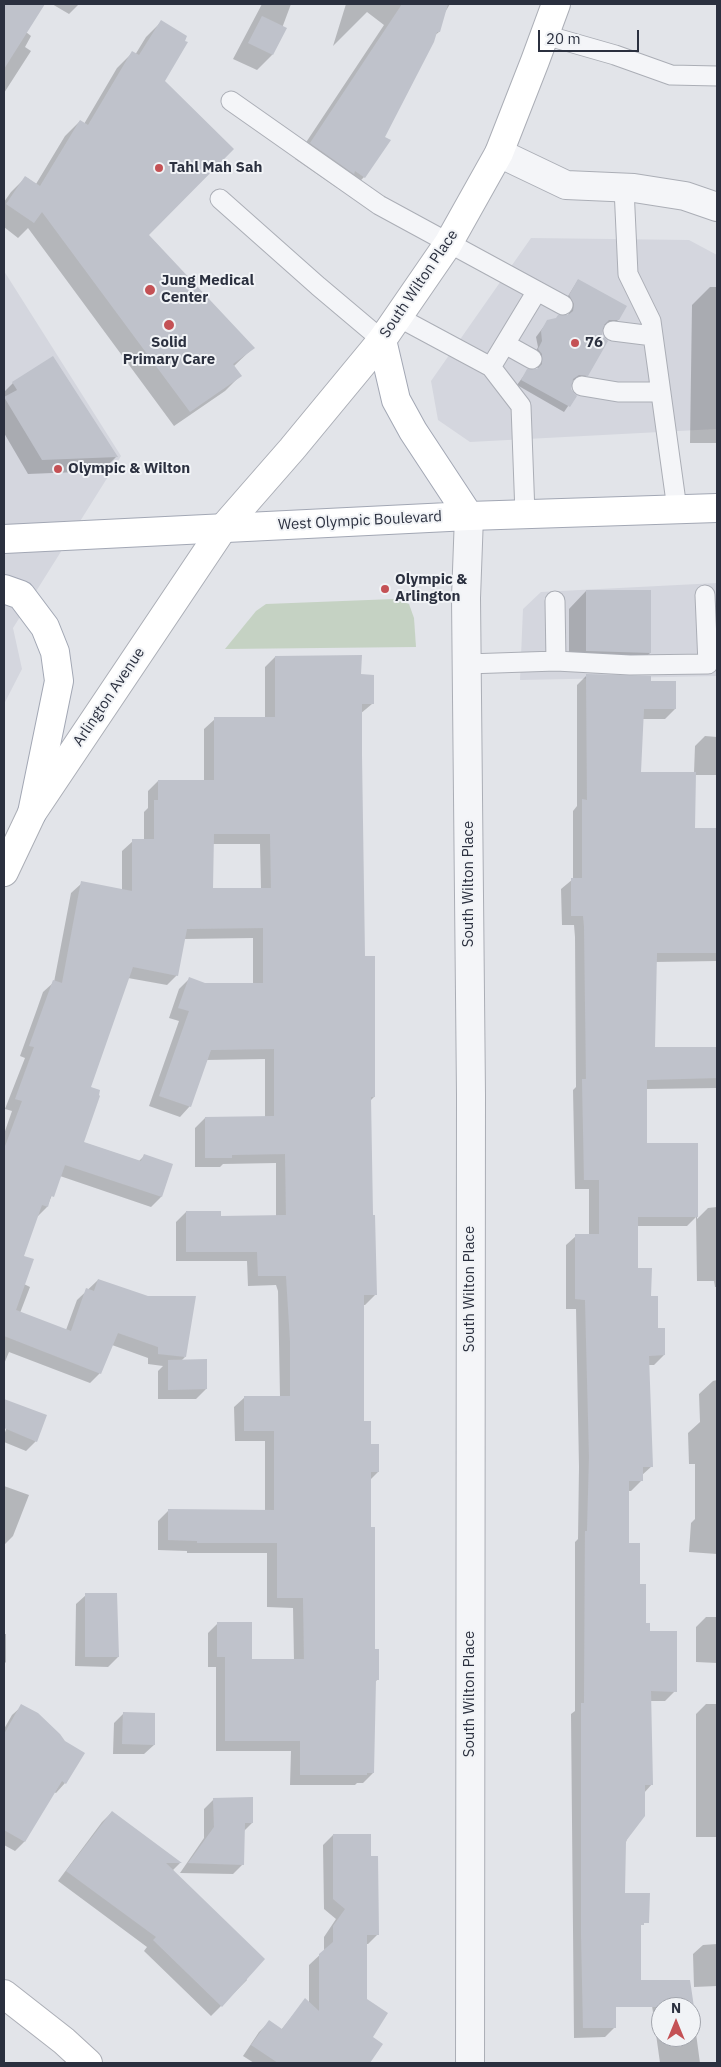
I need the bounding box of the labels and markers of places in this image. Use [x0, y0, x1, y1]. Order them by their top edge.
place label: Tahl Mah Sah [169, 159, 262, 177]
marker: Tahl Mah Sah [153, 162, 165, 174]
place label: Jung Medical Center [161, 272, 254, 307]
marker: Jung Medical Center [143, 283, 157, 297]
marker: Solid Primary Care [162, 318, 176, 332]
place label: Solid Primary Care [123, 334, 215, 369]
place label: 76 [585, 334, 603, 352]
marker: 76 [569, 337, 581, 349]
place label: Olympic & Wilton [68, 460, 190, 478]
marker: Olympic & Wilton [52, 463, 64, 475]
place label: Olympic & Arlington [395, 571, 467, 606]
marker: Olympic & Arlington [379, 583, 391, 595]

